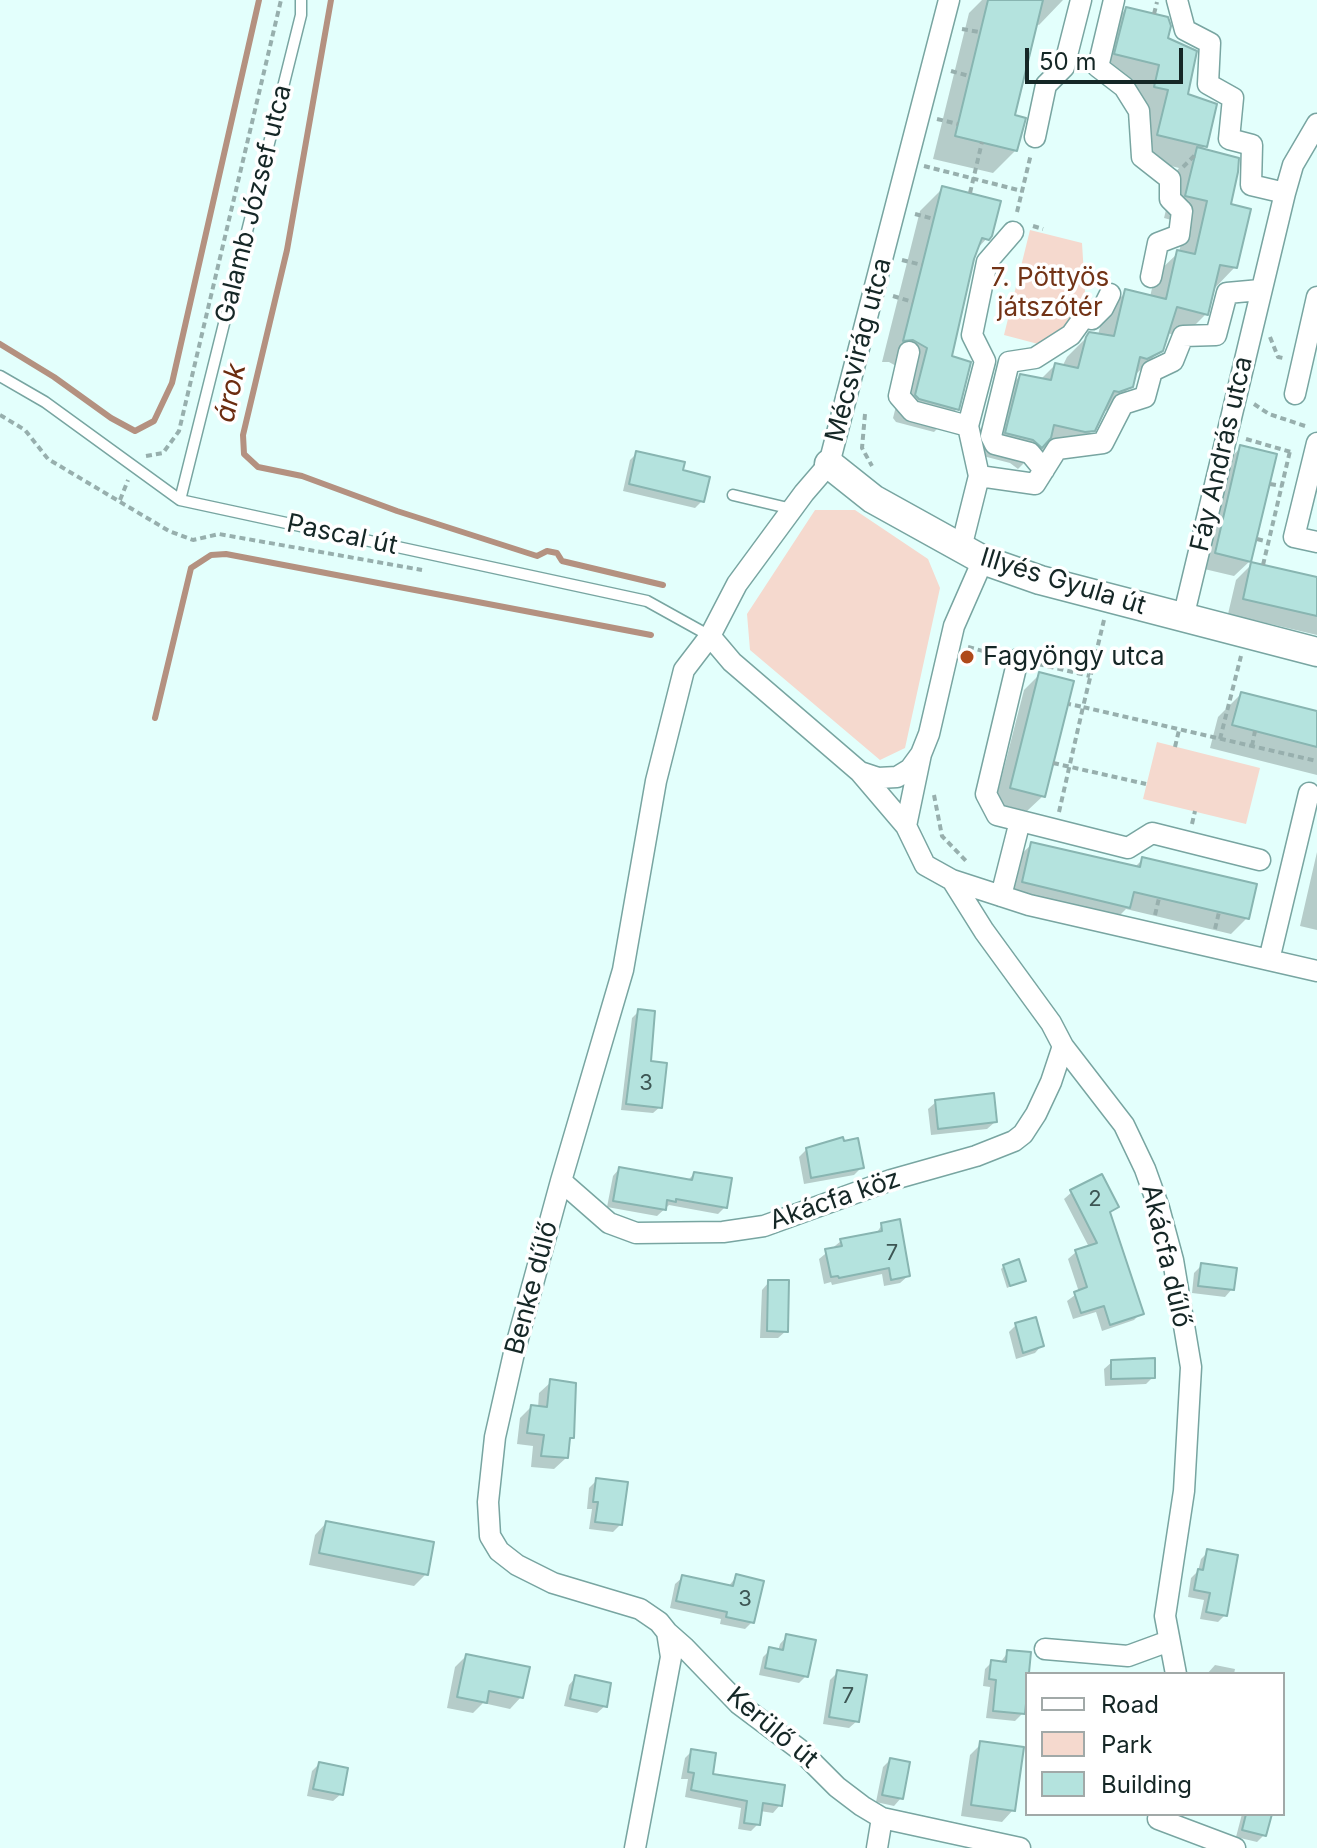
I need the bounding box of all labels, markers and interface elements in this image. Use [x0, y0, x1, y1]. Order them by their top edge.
scale bar [1029, 32, 1187, 82]
text: 50 m [1039, 47, 1097, 76]
street label: Galamb József utca [209, 82, 299, 326]
street label: Mécsvirág utca [819, 255, 899, 445]
park label: 7. Pöttyös játszótér [991, 262, 1109, 324]
street label: Fáy András utca [1184, 354, 1260, 554]
water label: árok [208, 360, 254, 426]
street label: Pascal út [284, 508, 400, 562]
street label: Illyés Gyula út [976, 542, 1150, 622]
place label: Fagyöngy utca [983, 641, 1165, 673]
marker: Fagyöngy utca [958, 648, 976, 666]
house number: 3 [639, 1070, 653, 1096]
street label: Akácfa köz [766, 1163, 904, 1237]
street label: Akácfa dűlő [1134, 1181, 1198, 1331]
house number: 2 [1088, 1186, 1102, 1212]
street label: Benke dűlő [499, 1218, 565, 1358]
house number: 7 [886, 1240, 898, 1266]
house number: 3 [738, 1586, 752, 1612]
legend [1025, 1672, 1285, 1816]
street label: Kerülő út [720, 1681, 824, 1775]
house number: 7 [842, 1683, 854, 1709]
text: Road [1101, 1690, 1159, 1719]
text: Park [1101, 1730, 1152, 1759]
text: Building [1101, 1770, 1192, 1799]

